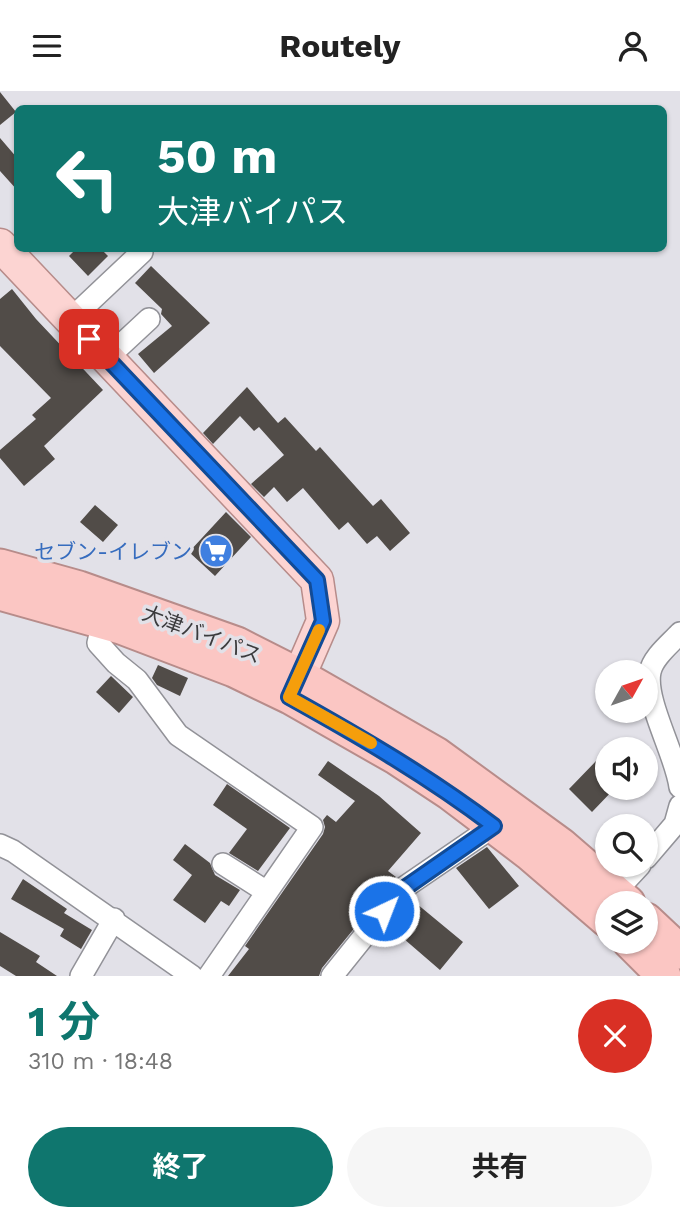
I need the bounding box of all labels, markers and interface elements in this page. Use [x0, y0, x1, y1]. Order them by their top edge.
icon: menu [28, 27, 66, 65]
text: Routely [279, 27, 401, 65]
icon: person [614, 27, 652, 65]
text: 50 m [157, 127, 277, 185]
icon: left [42, 133, 133, 224]
text: 大津バイパス [157, 193, 348, 231]
pin [59, 309, 119, 369]
icon: arrive [70, 320, 108, 358]
supermarket icon: セブン-イレブン [197, 532, 235, 570]
place label: セブン-イレブン [34, 539, 192, 564]
street label: 大津バイパス [139, 600, 265, 668]
north arrow [595, 660, 658, 723]
map controls [595, 660, 658, 954]
button: sound [595, 737, 658, 800]
button: search [595, 814, 658, 877]
position arrow [347, 874, 421, 948]
button: layers [595, 891, 658, 954]
text: 1 分 [28, 997, 100, 1046]
button: close [578, 999, 652, 1073]
text: 310 m · 18:48 [28, 1048, 173, 1075]
button: 終了 [28, 1127, 333, 1207]
button: 共有 [347, 1127, 652, 1207]

